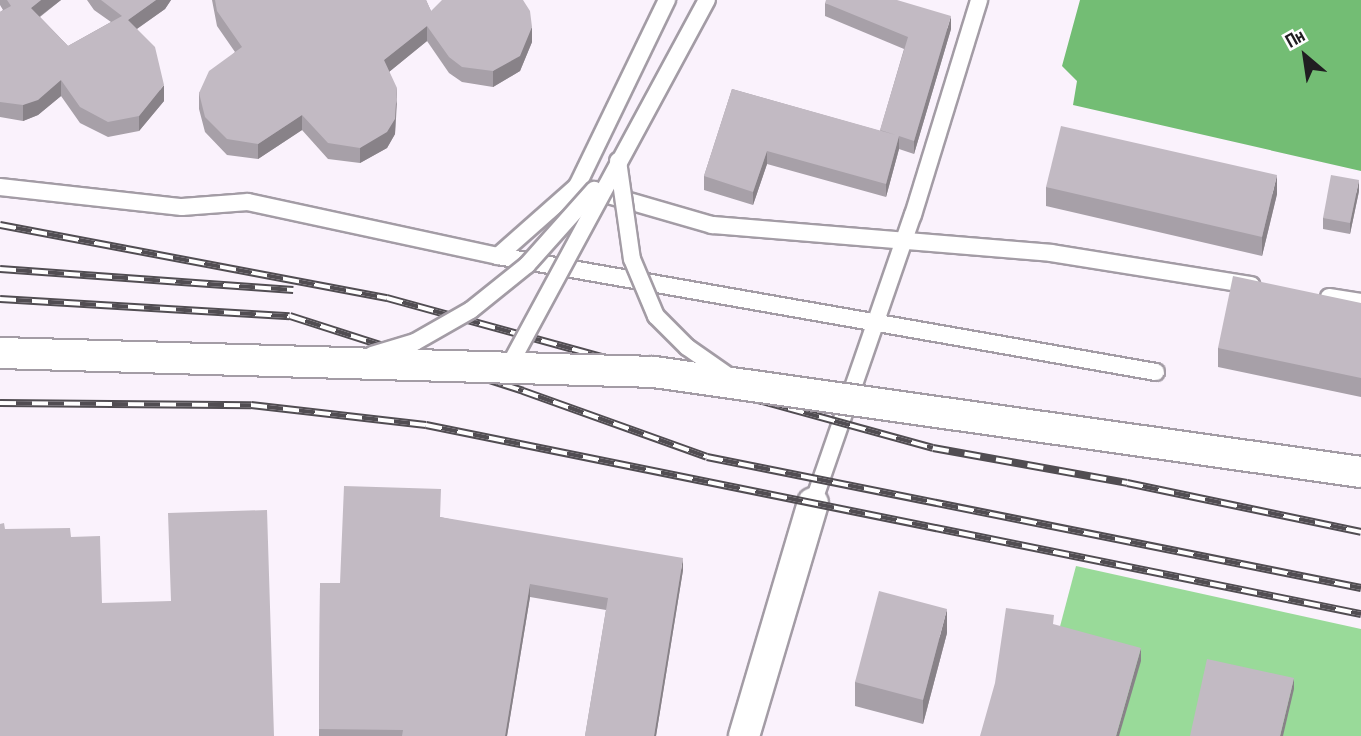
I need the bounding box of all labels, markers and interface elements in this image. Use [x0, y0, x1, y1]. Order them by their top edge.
north arrow [1270, 21, 1340, 91]
text: Пн [1281, 23, 1309, 53]

